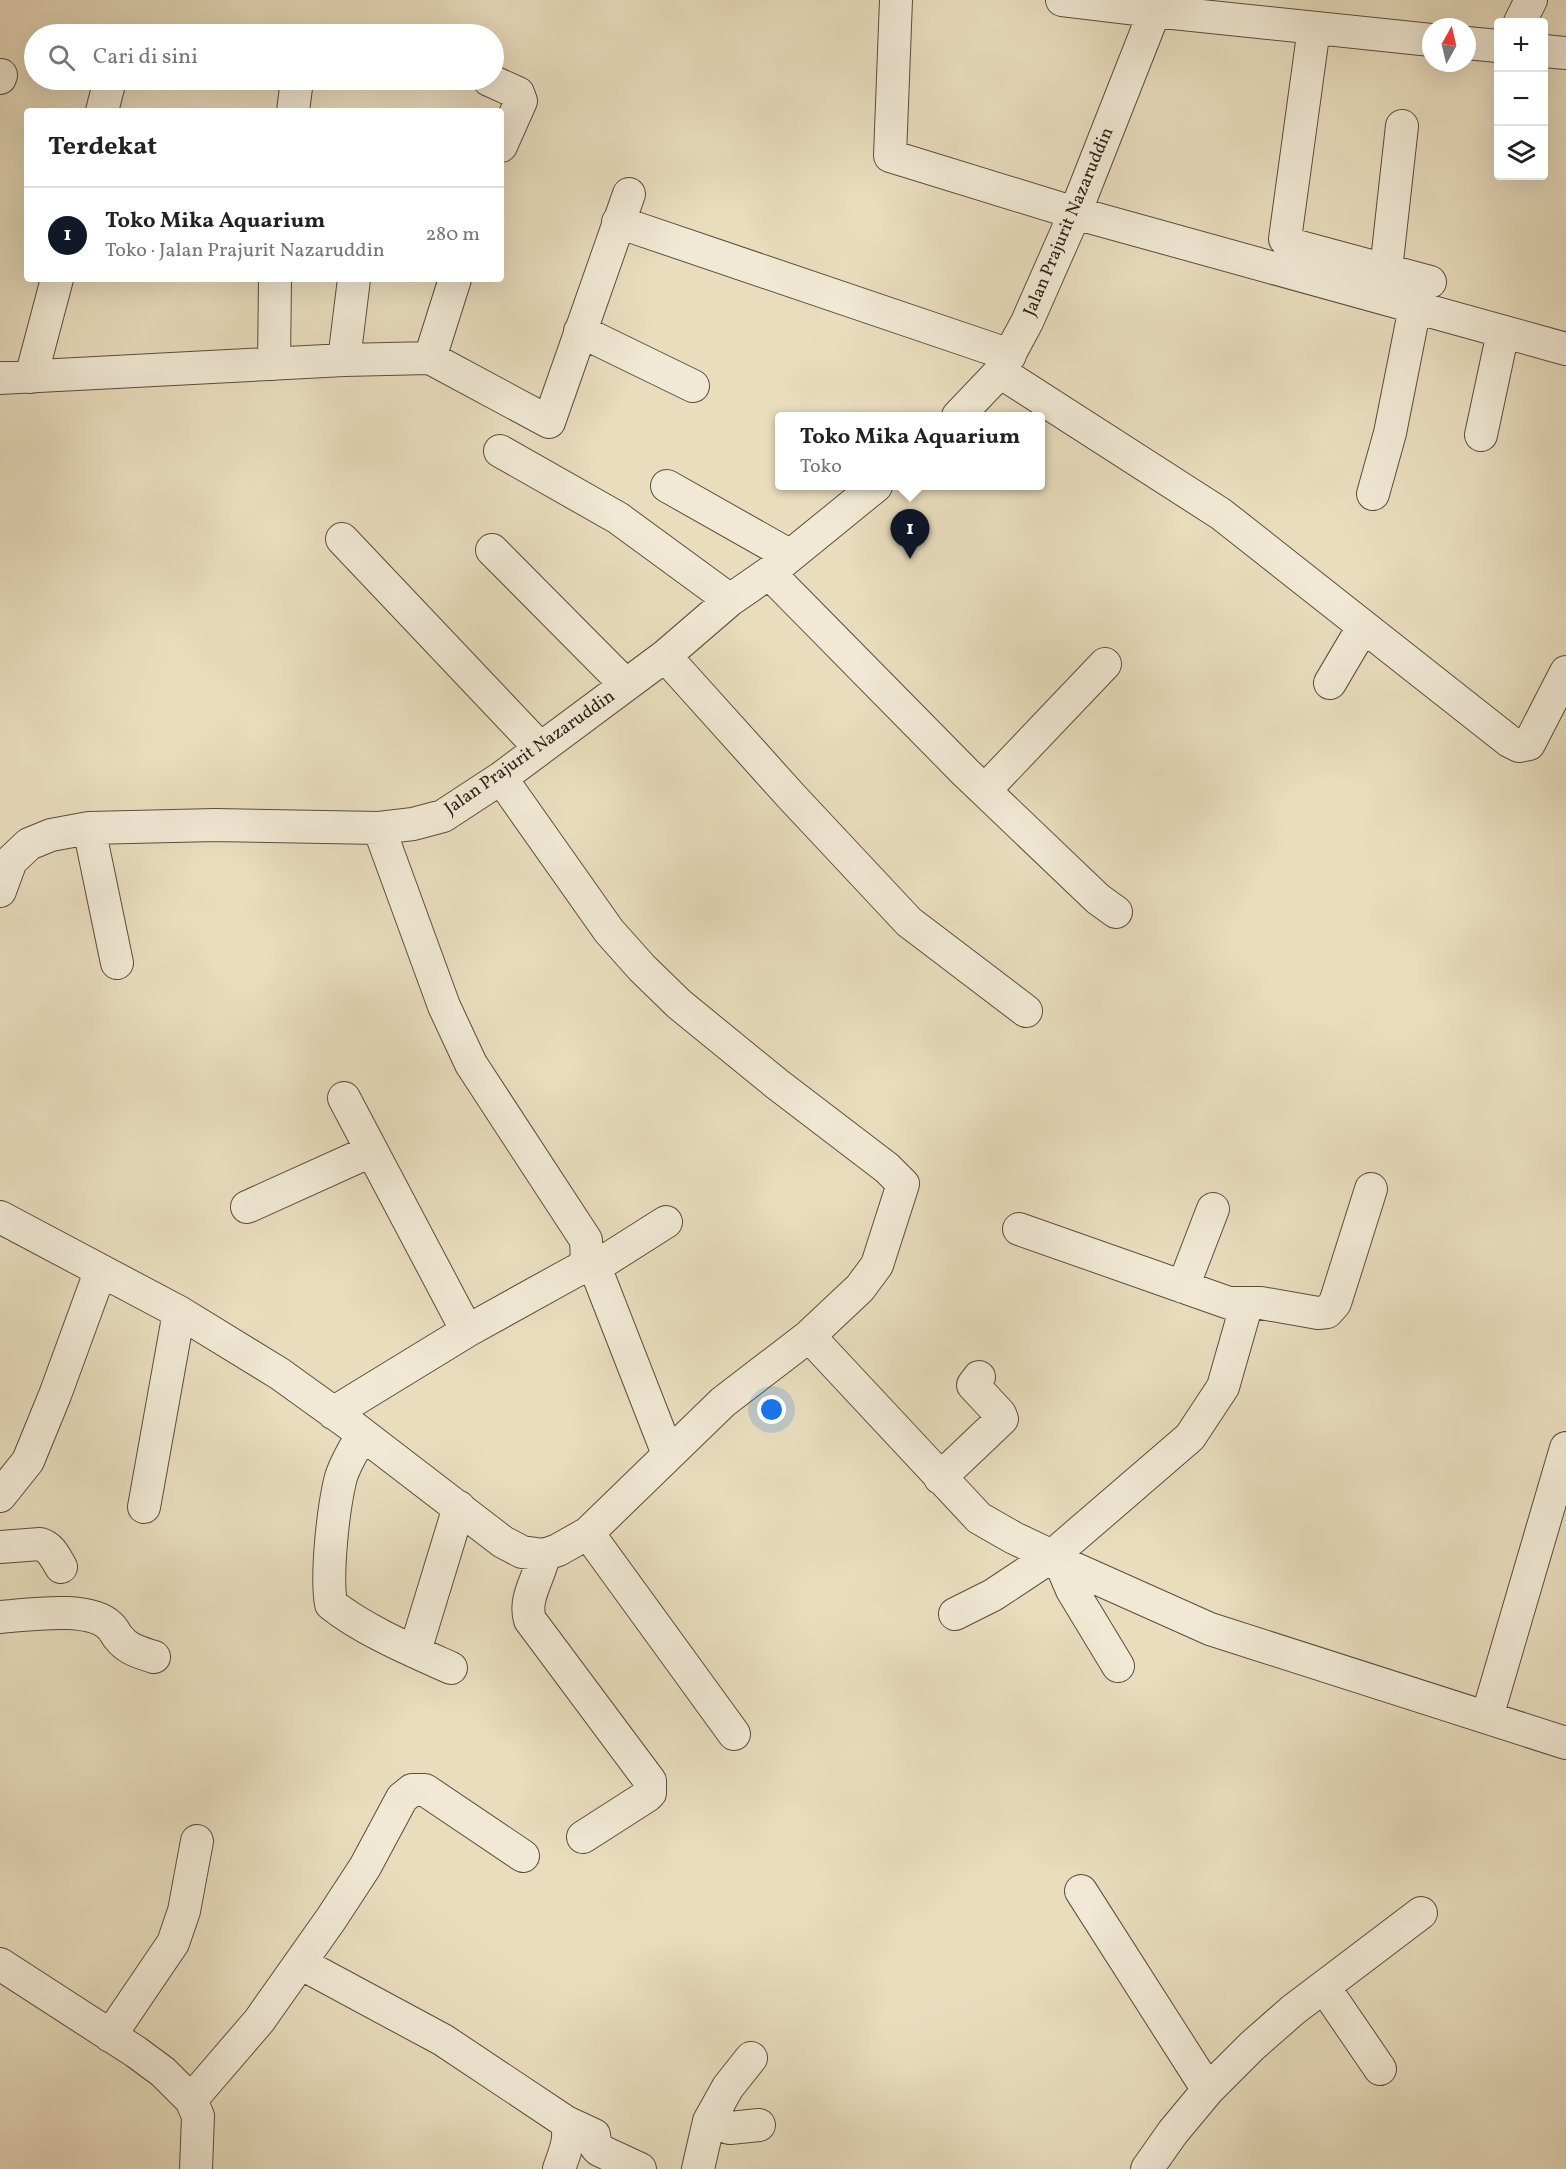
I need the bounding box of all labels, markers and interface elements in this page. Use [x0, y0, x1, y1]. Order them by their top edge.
north arrow [1422, 18, 1476, 72]
map controls [1494, 18, 1548, 180]
button: + [1494, 18, 1548, 72]
search box [24, 24, 504, 90]
icon: search [45, 41, 78, 74]
text: Cari di sini [93, 42, 198, 73]
button: − [1494, 72, 1548, 126]
street label: Jalan Prajurit Nazaruddin [1018, 123, 1120, 320]
button: layers [1494, 126, 1548, 180]
text: Terdekat [48, 129, 157, 165]
text: Toko Mika Aquarium [105, 206, 325, 237]
text: 1 [63, 221, 72, 249]
text: 280 m [425, 221, 480, 249]
text: Toko · Jalan Prajurit Nazaruddin [105, 237, 385, 265]
popup [775, 412, 1045, 490]
text: Toko Mika Aquarium [800, 422, 1020, 453]
text: Toko [800, 453, 842, 481]
pin: 1 [890, 510, 930, 559]
street label: Jalan Prajurit Nazaruddin [440, 684, 621, 821]
your location [757, 1395, 786, 1424]

